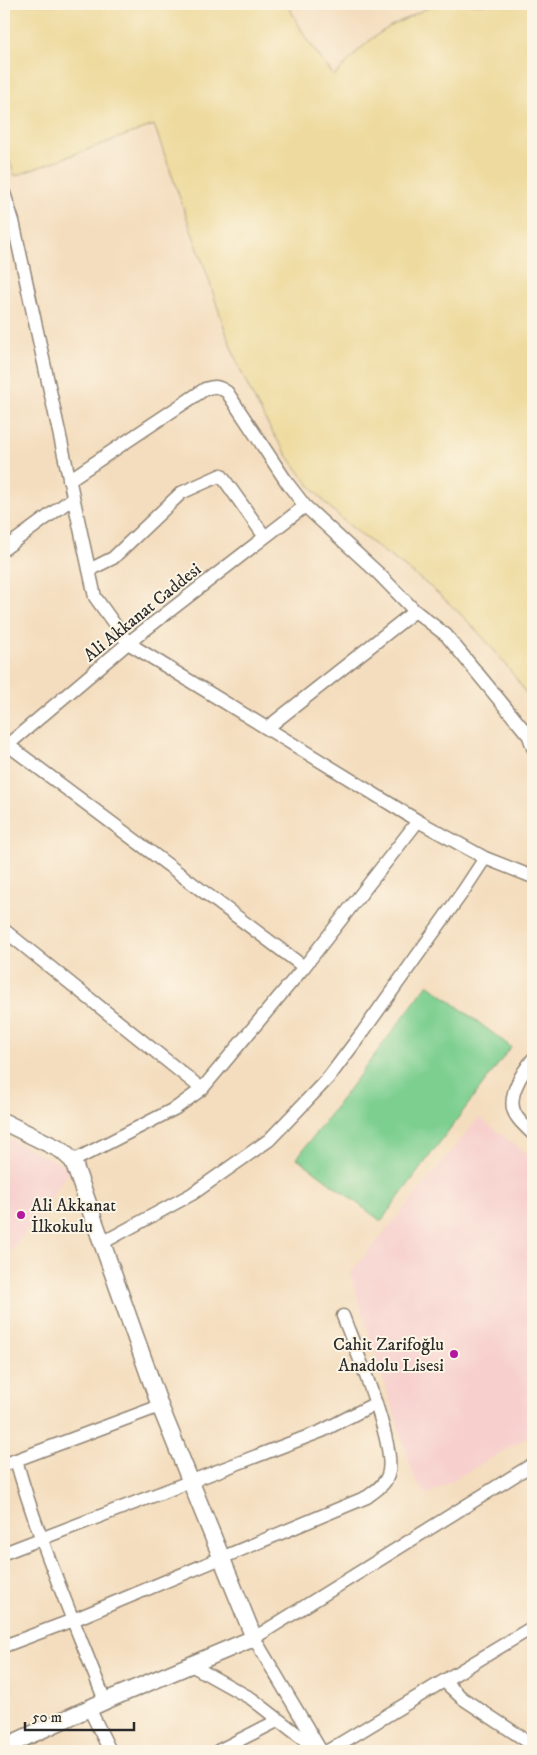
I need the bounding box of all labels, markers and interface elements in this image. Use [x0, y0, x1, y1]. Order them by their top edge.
street label: Ali Akkanat Caddesi [79, 559, 206, 667]
place label: Ali Akkanat İlkokulu [31, 1195, 116, 1238]
marker: Ali Akkanat İlkokulu [15, 1209, 27, 1221]
place label: Cahit Zarifoğlu Anadolu Lisesi [333, 1334, 444, 1377]
marker: Cahit Zarifoğlu Anadolu Lisesi [448, 1348, 460, 1360]
scale bar [25, 1700, 134, 1732]
text: 50 m [32, 1708, 62, 1727]

